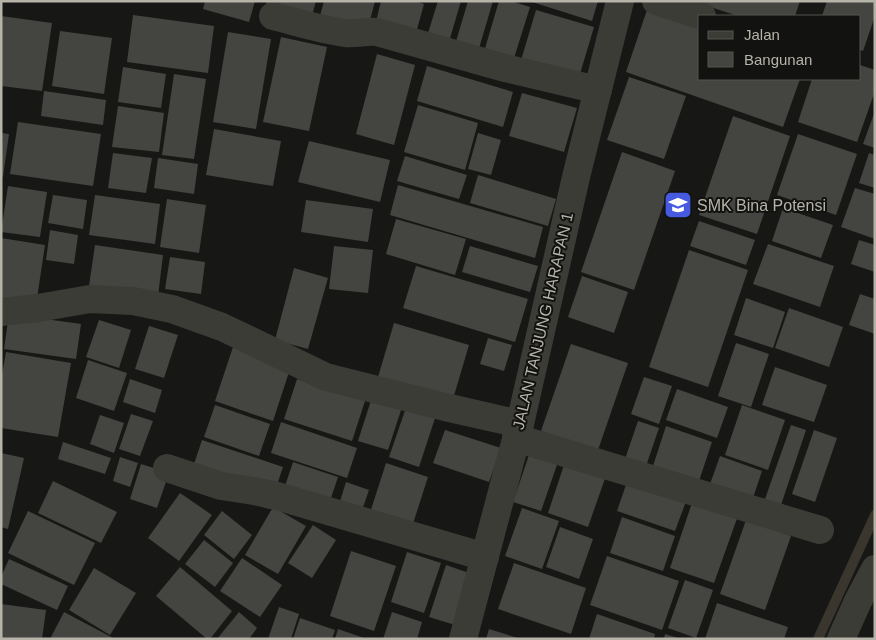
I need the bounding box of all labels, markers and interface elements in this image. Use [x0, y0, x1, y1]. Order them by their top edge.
legend [698, 15, 861, 80]
text: Jalan [744, 26, 780, 43]
text: Bangunan [744, 51, 812, 68]
school or university icon: SMK Bina Potensi [663, 190, 693, 220]
place label: SMK Bina Potensi [697, 197, 826, 214]
street label: JALAN TANJUNG HARAPAN 1 [510, 211, 576, 431]

